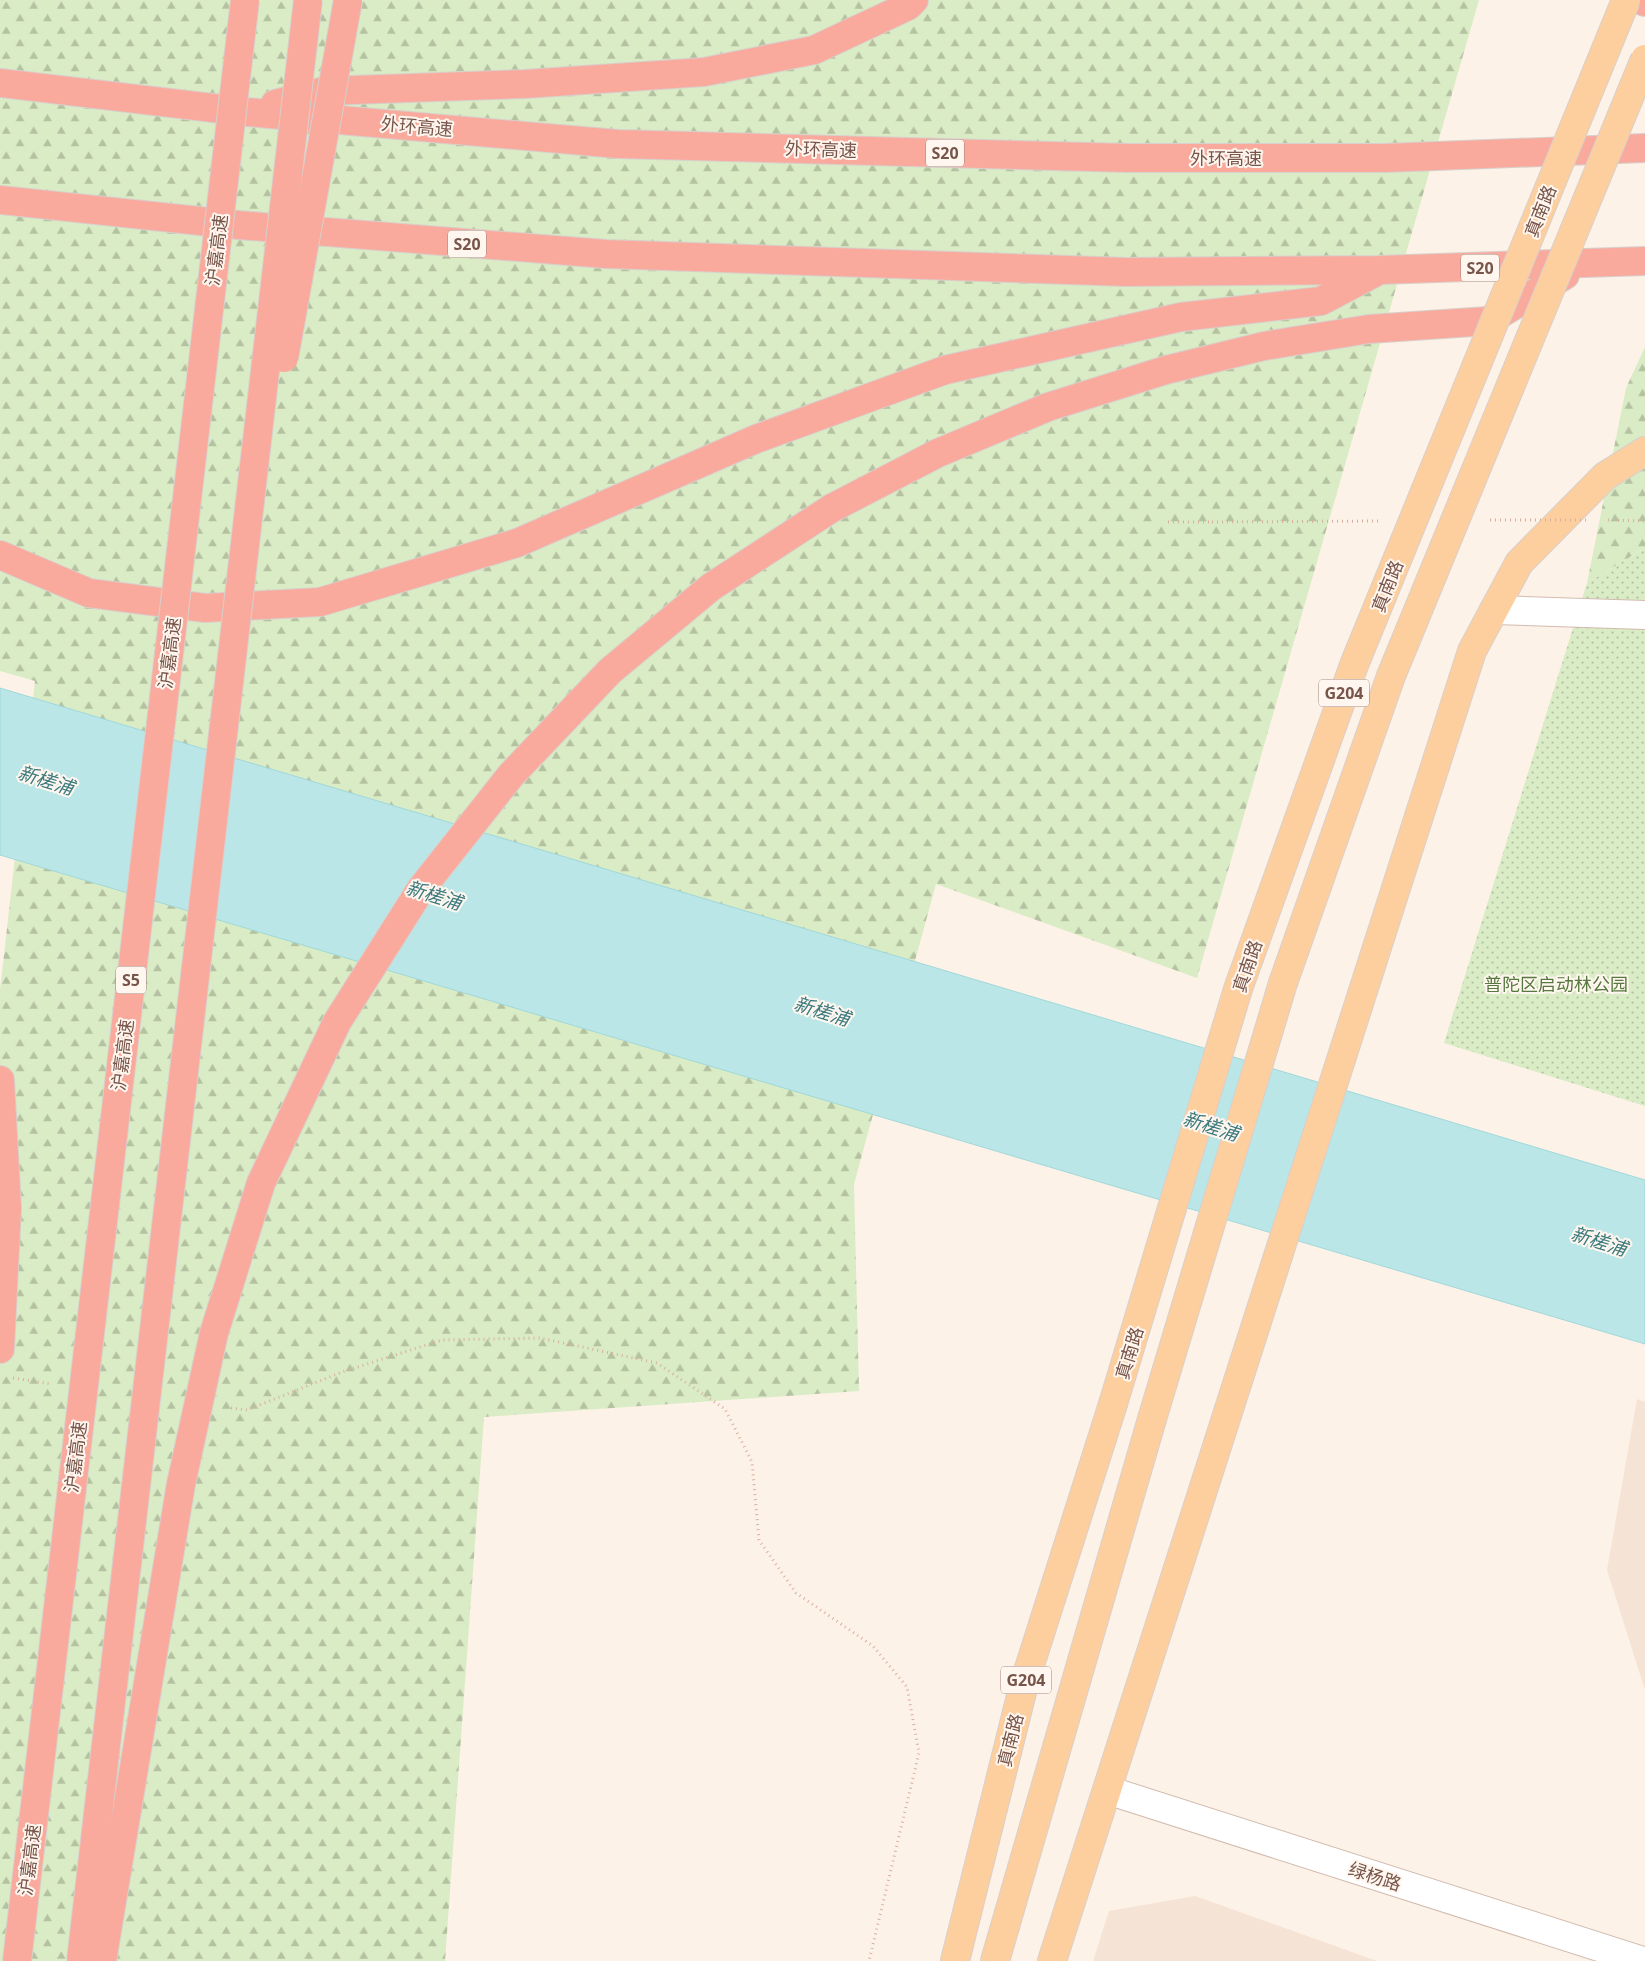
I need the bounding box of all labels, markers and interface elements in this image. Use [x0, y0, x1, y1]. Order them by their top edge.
street label: 外环高速 [380, 111, 454, 141]
street label: 外环高速 [785, 136, 857, 162]
road number: S20 [926, 140, 964, 167]
street label: 外环高速 [1190, 146, 1262, 170]
street label: 真南路 [1519, 181, 1561, 241]
street label: 沪嘉高速 [200, 213, 232, 287]
road number: S20 [448, 230, 486, 258]
road number: S20 [1461, 254, 1499, 282]
street label: 真南路 [1366, 556, 1408, 616]
street label: 沪嘉高速 [153, 616, 185, 690]
road number: G204 [1319, 680, 1369, 706]
water label: 新槎浦 [15, 759, 80, 802]
water label: 新槎浦 [403, 874, 468, 917]
street label: 真南路 [1227, 937, 1267, 995]
road number: S5 [116, 966, 146, 994]
park label: 普陀区启动林公园 [1484, 972, 1628, 996]
water label: 新槎浦 [791, 990, 856, 1033]
street label: 沪嘉高速 [106, 1018, 138, 1092]
water label: 新槎浦 [1180, 1105, 1245, 1148]
water label: 新槎浦 [1568, 1220, 1633, 1263]
street label: 真南路 [1110, 1324, 1148, 1382]
street label: 沪嘉高速 [59, 1420, 91, 1494]
road number: G204 [1001, 1666, 1051, 1694]
street label: 真南路 [992, 1711, 1028, 1769]
street label: 沪嘉高速 [13, 1823, 45, 1897]
street label: 绿杨路 [1346, 1856, 1404, 1896]

